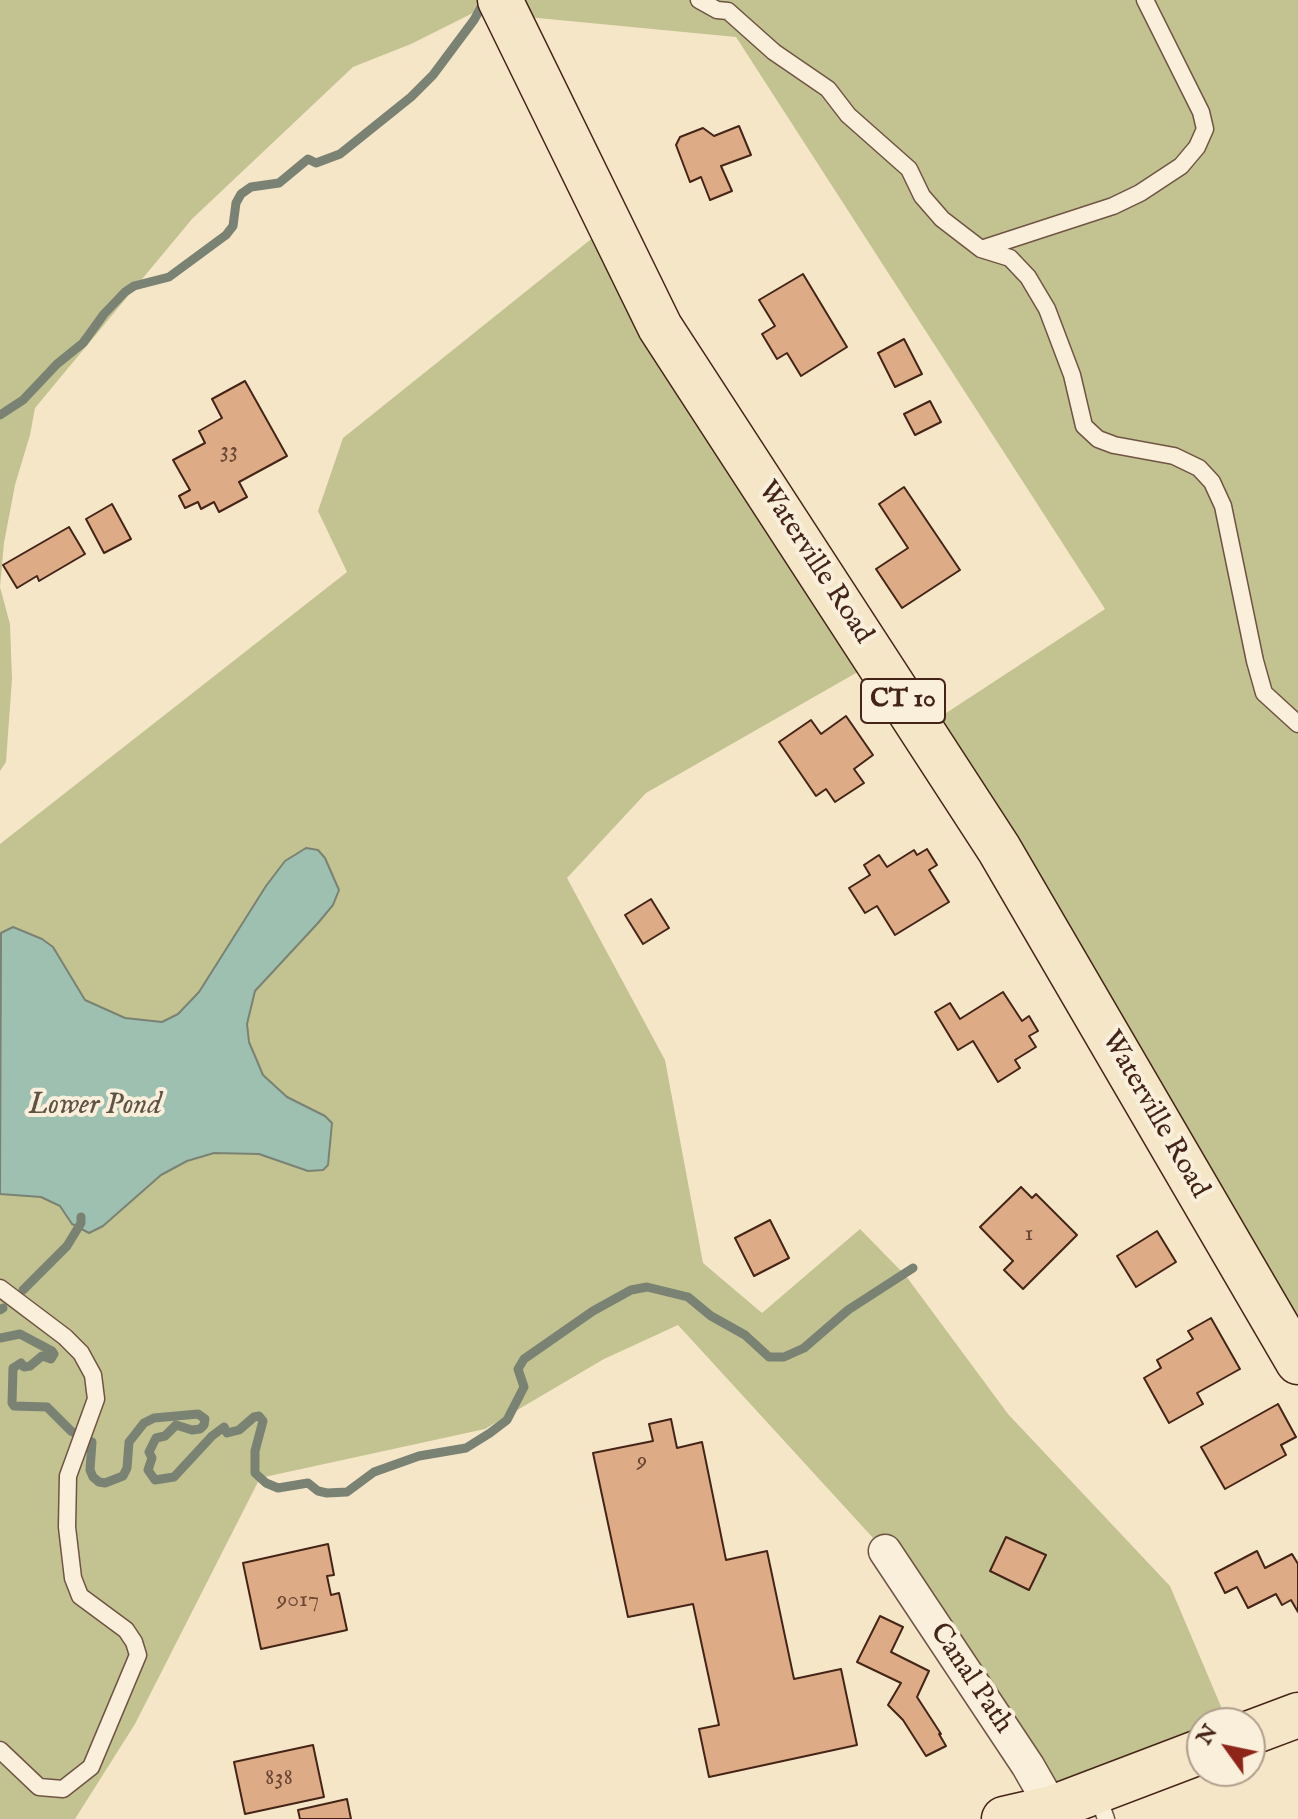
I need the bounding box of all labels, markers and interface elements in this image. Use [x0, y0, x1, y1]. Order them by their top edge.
house number: 33 [220, 438, 238, 466]
street label: Waterville Road [749, 475, 879, 651]
road number: CT 10 [861, 679, 945, 723]
street label: Waterville Road [1093, 1026, 1215, 1204]
water label: Lower Pond [28, 1089, 162, 1125]
house number: 1 [1025, 1221, 1033, 1249]
house number: 9 [637, 1448, 647, 1476]
house number: 9017 [277, 1587, 319, 1615]
street label: Canal Path [921, 1618, 1019, 1740]
north arrow [1186, 1707, 1266, 1787]
text: N [1191, 1719, 1224, 1751]
house number: 838 [265, 1765, 293, 1793]

